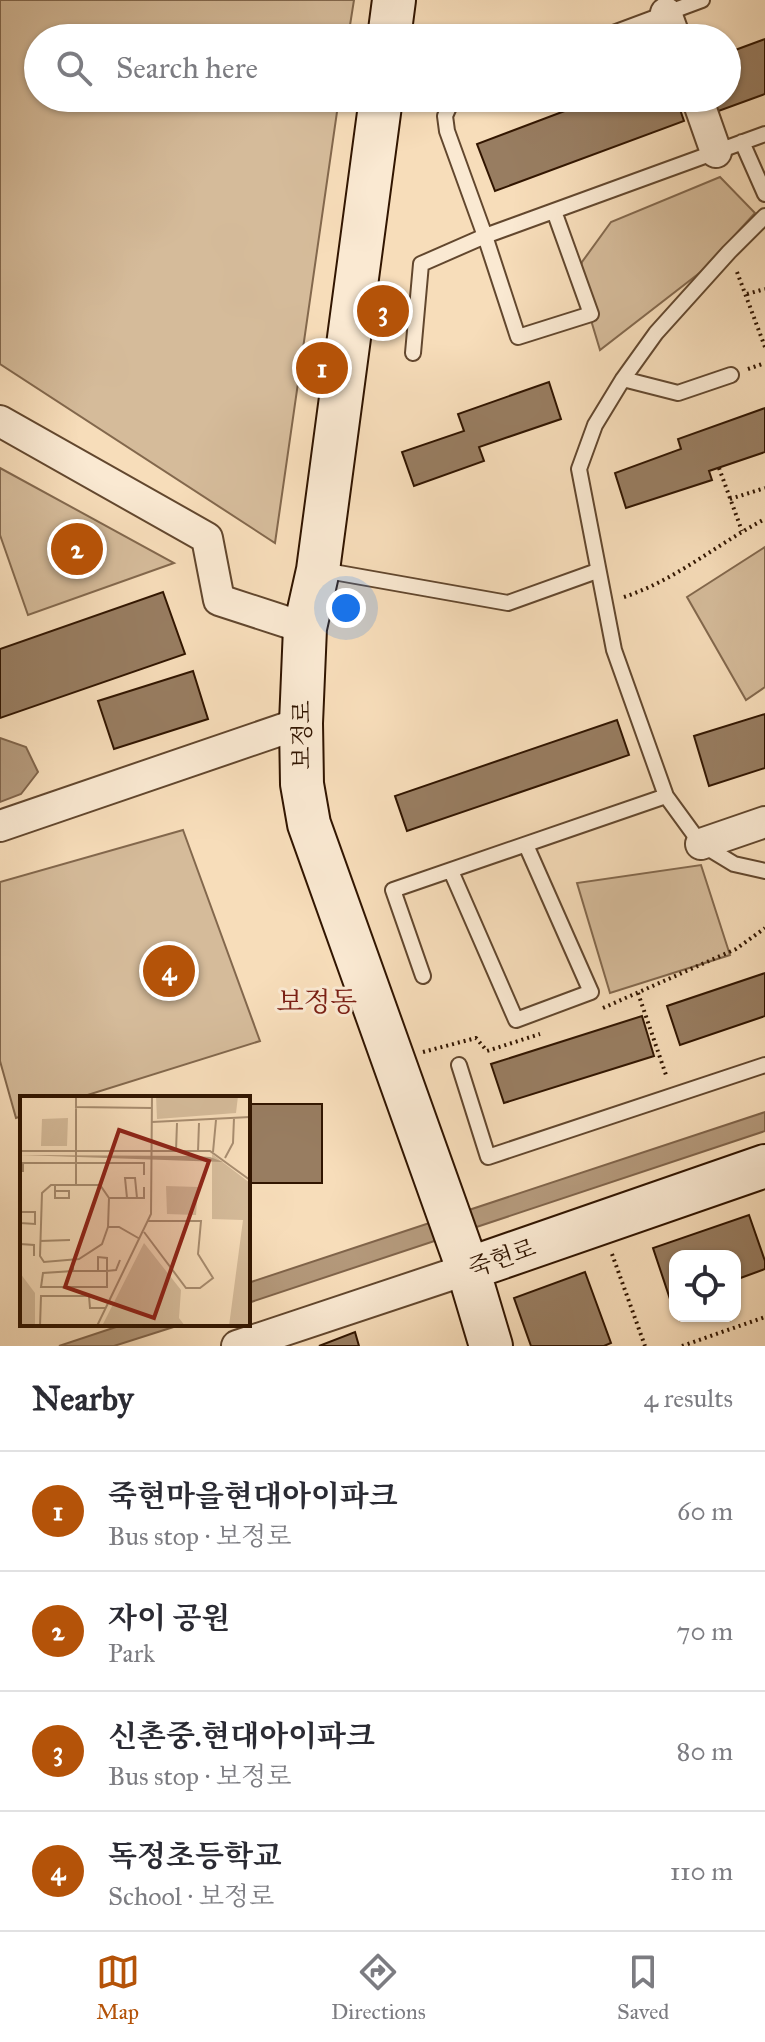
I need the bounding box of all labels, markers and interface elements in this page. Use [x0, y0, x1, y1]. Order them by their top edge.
search box [24, 24, 741, 112]
icon: search [52, 46, 96, 90]
text: Search here [116, 50, 258, 86]
pin: 3 [357, 281, 409, 341]
pin: 1 [296, 338, 348, 398]
pin: 2 [51, 519, 103, 579]
your location [326, 588, 366, 628]
street label: 보정로 [287, 700, 317, 770]
pin: 4 [143, 941, 195, 1001]
district label: 보정동 [276, 984, 358, 1019]
inset map [20, 1096, 250, 1326]
street label: 죽현로 [464, 1232, 540, 1284]
map controls [669, 1250, 741, 1322]
button: locate [669, 1250, 741, 1322]
text: Nearby [32, 1378, 134, 1419]
text: 4 results [644, 1382, 733, 1414]
text: 죽현마을현대아이파크 [108, 1478, 398, 1514]
text: 1 [53, 1495, 63, 1527]
text: 60 m [677, 1495, 733, 1527]
text: Bus stop · 보정로 [108, 1520, 291, 1552]
text: 자이 공원 [108, 1600, 230, 1636]
text: 2 [52, 1615, 64, 1647]
text: 70 m [677, 1615, 733, 1647]
text: Park [108, 1637, 155, 1669]
text: 신촌중.현대아이파크 [108, 1718, 375, 1754]
text: 3 [53, 1735, 63, 1767]
text: 80 m [677, 1735, 733, 1767]
text: Bus stop · 보정로 [108, 1760, 291, 1792]
text: 독정초등학교 [108, 1838, 282, 1874]
text: 4 [51, 1855, 65, 1887]
text: 110 m [670, 1855, 733, 1887]
text: School · 보정로 [108, 1880, 274, 1912]
tab: Map [96, 1950, 140, 2025]
tab: Directions [331, 1950, 426, 2025]
tab: Saved [617, 1950, 669, 2025]

